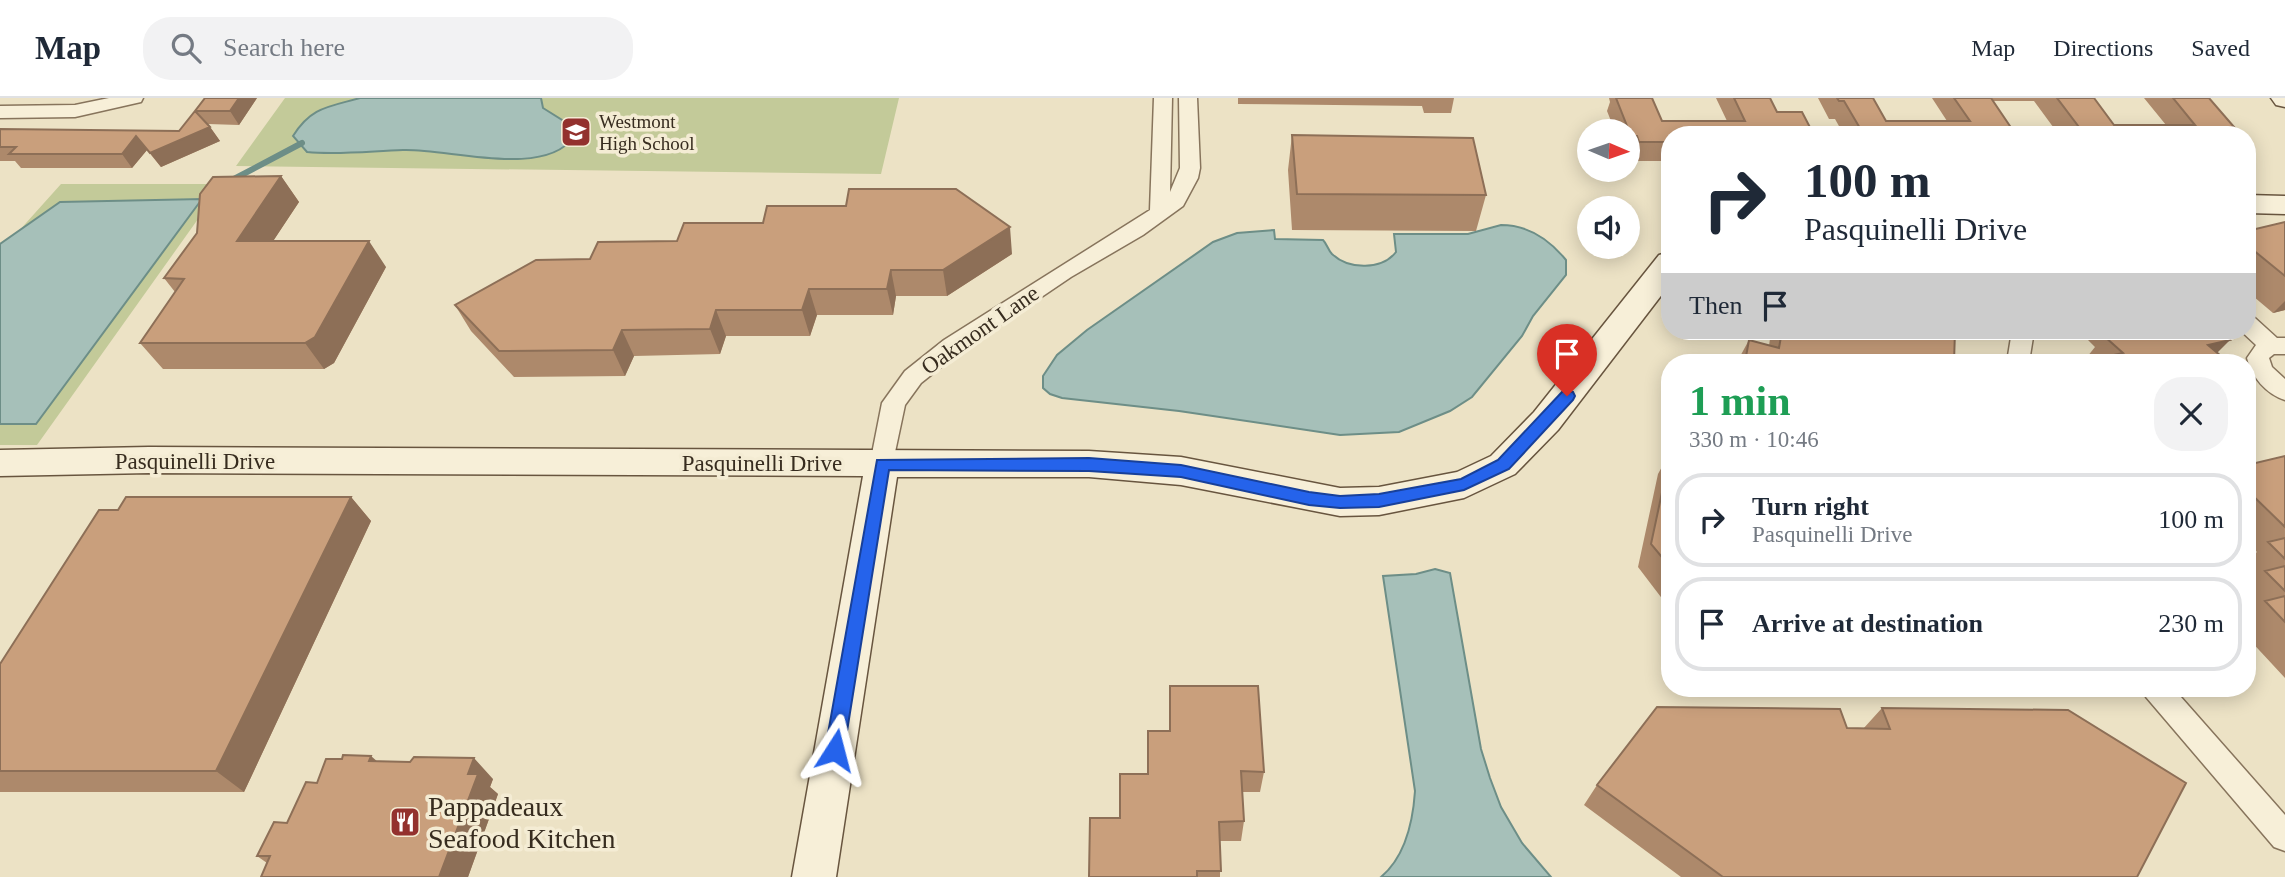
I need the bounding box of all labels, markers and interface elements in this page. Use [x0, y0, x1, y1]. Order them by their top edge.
search box [143, 17, 633, 80]
icon: search [167, 29, 205, 67]
text: Map [35, 30, 101, 66]
text: Search here [223, 33, 345, 62]
text: Map [1971, 35, 2015, 61]
text: Directions [2053, 35, 2153, 61]
text: Saved [2191, 35, 2250, 61]
place label: Westmont High School [599, 111, 695, 154]
school or university icon: Westmont High School [559, 115, 593, 149]
north arrow [1577, 119, 1640, 182]
map controls [1577, 119, 1640, 259]
text: 100 m [1804, 153, 1931, 208]
icon: right [1689, 154, 1780, 245]
button: sound [1577, 196, 1640, 259]
text: Pasquinelli Drive [1804, 211, 2027, 247]
street label: Oakmont Lane [917, 280, 1043, 380]
icon: arrive [1756, 287, 1794, 325]
text: Then [1689, 291, 1742, 320]
pin [1537, 324, 1597, 396]
icon: arrive [1548, 335, 1586, 373]
button: close [2154, 377, 2228, 451]
text: 1 min [1689, 378, 1791, 424]
text: 330 m · 10:46 [1689, 427, 1819, 452]
street label: Pasquinelli Drive [115, 449, 275, 474]
street label: Pasquinelli Drive [682, 451, 842, 476]
text: Turn right [1752, 492, 1869, 521]
icon: right [1693, 501, 1731, 539]
text: 100 m [2158, 505, 2224, 534]
text: Pasquinelli Drive [1752, 522, 1912, 547]
icon: arrive [1693, 605, 1731, 643]
text: Arrive at destination [1752, 609, 1983, 638]
text: 230 m [2158, 609, 2224, 638]
position arrow [798, 713, 872, 787]
place label: Pappadeaux Seafood Kitchen [428, 791, 615, 854]
restaurant icon: Pappadeaux Seafood Kitchen [388, 805, 422, 839]

